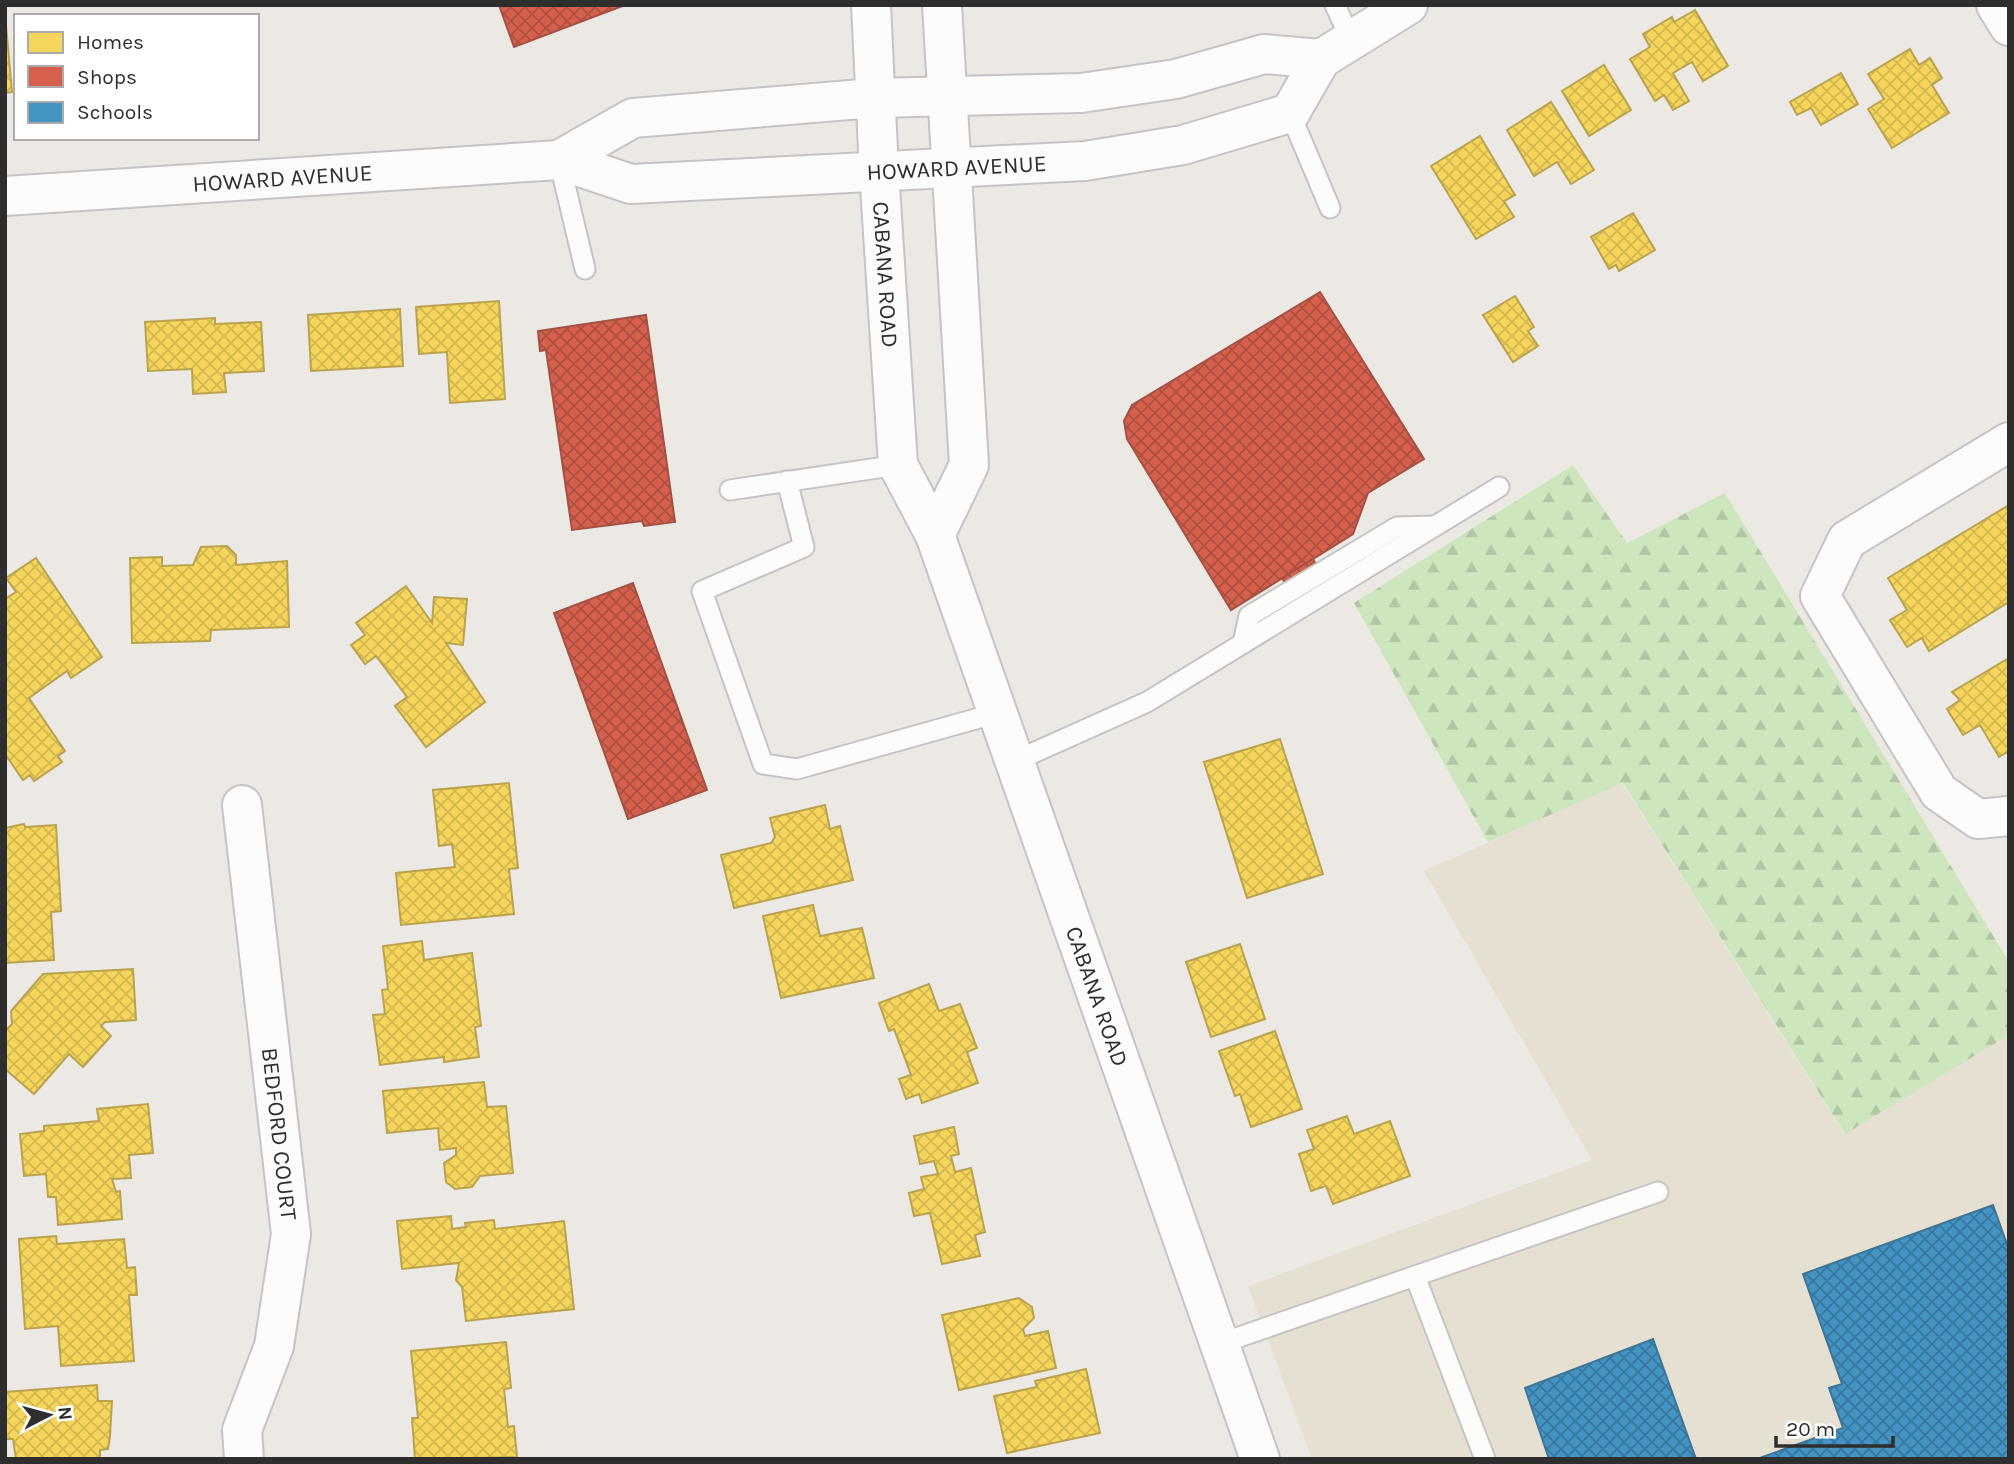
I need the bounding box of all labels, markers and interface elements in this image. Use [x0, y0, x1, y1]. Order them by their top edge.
legend [14, 14, 259, 140]
text: Homes [77, 30, 144, 54]
text: Shops [77, 65, 137, 89]
text: Schools [77, 100, 153, 124]
street label: HOWARD AVENUE [866, 149, 1047, 186]
street label: HOWARD AVENUE [192, 159, 373, 197]
street label: CABANA ROAD [867, 201, 904, 349]
street label: CABANA ROAD [1060, 923, 1134, 1070]
street label: BEDFORD COURT [256, 1046, 303, 1222]
north arrow [14, 1380, 84, 1450]
scale bar [1776, 1404, 1893, 1448]
text: N [53, 1405, 77, 1421]
text: 20 m [1786, 1417, 1835, 1441]

